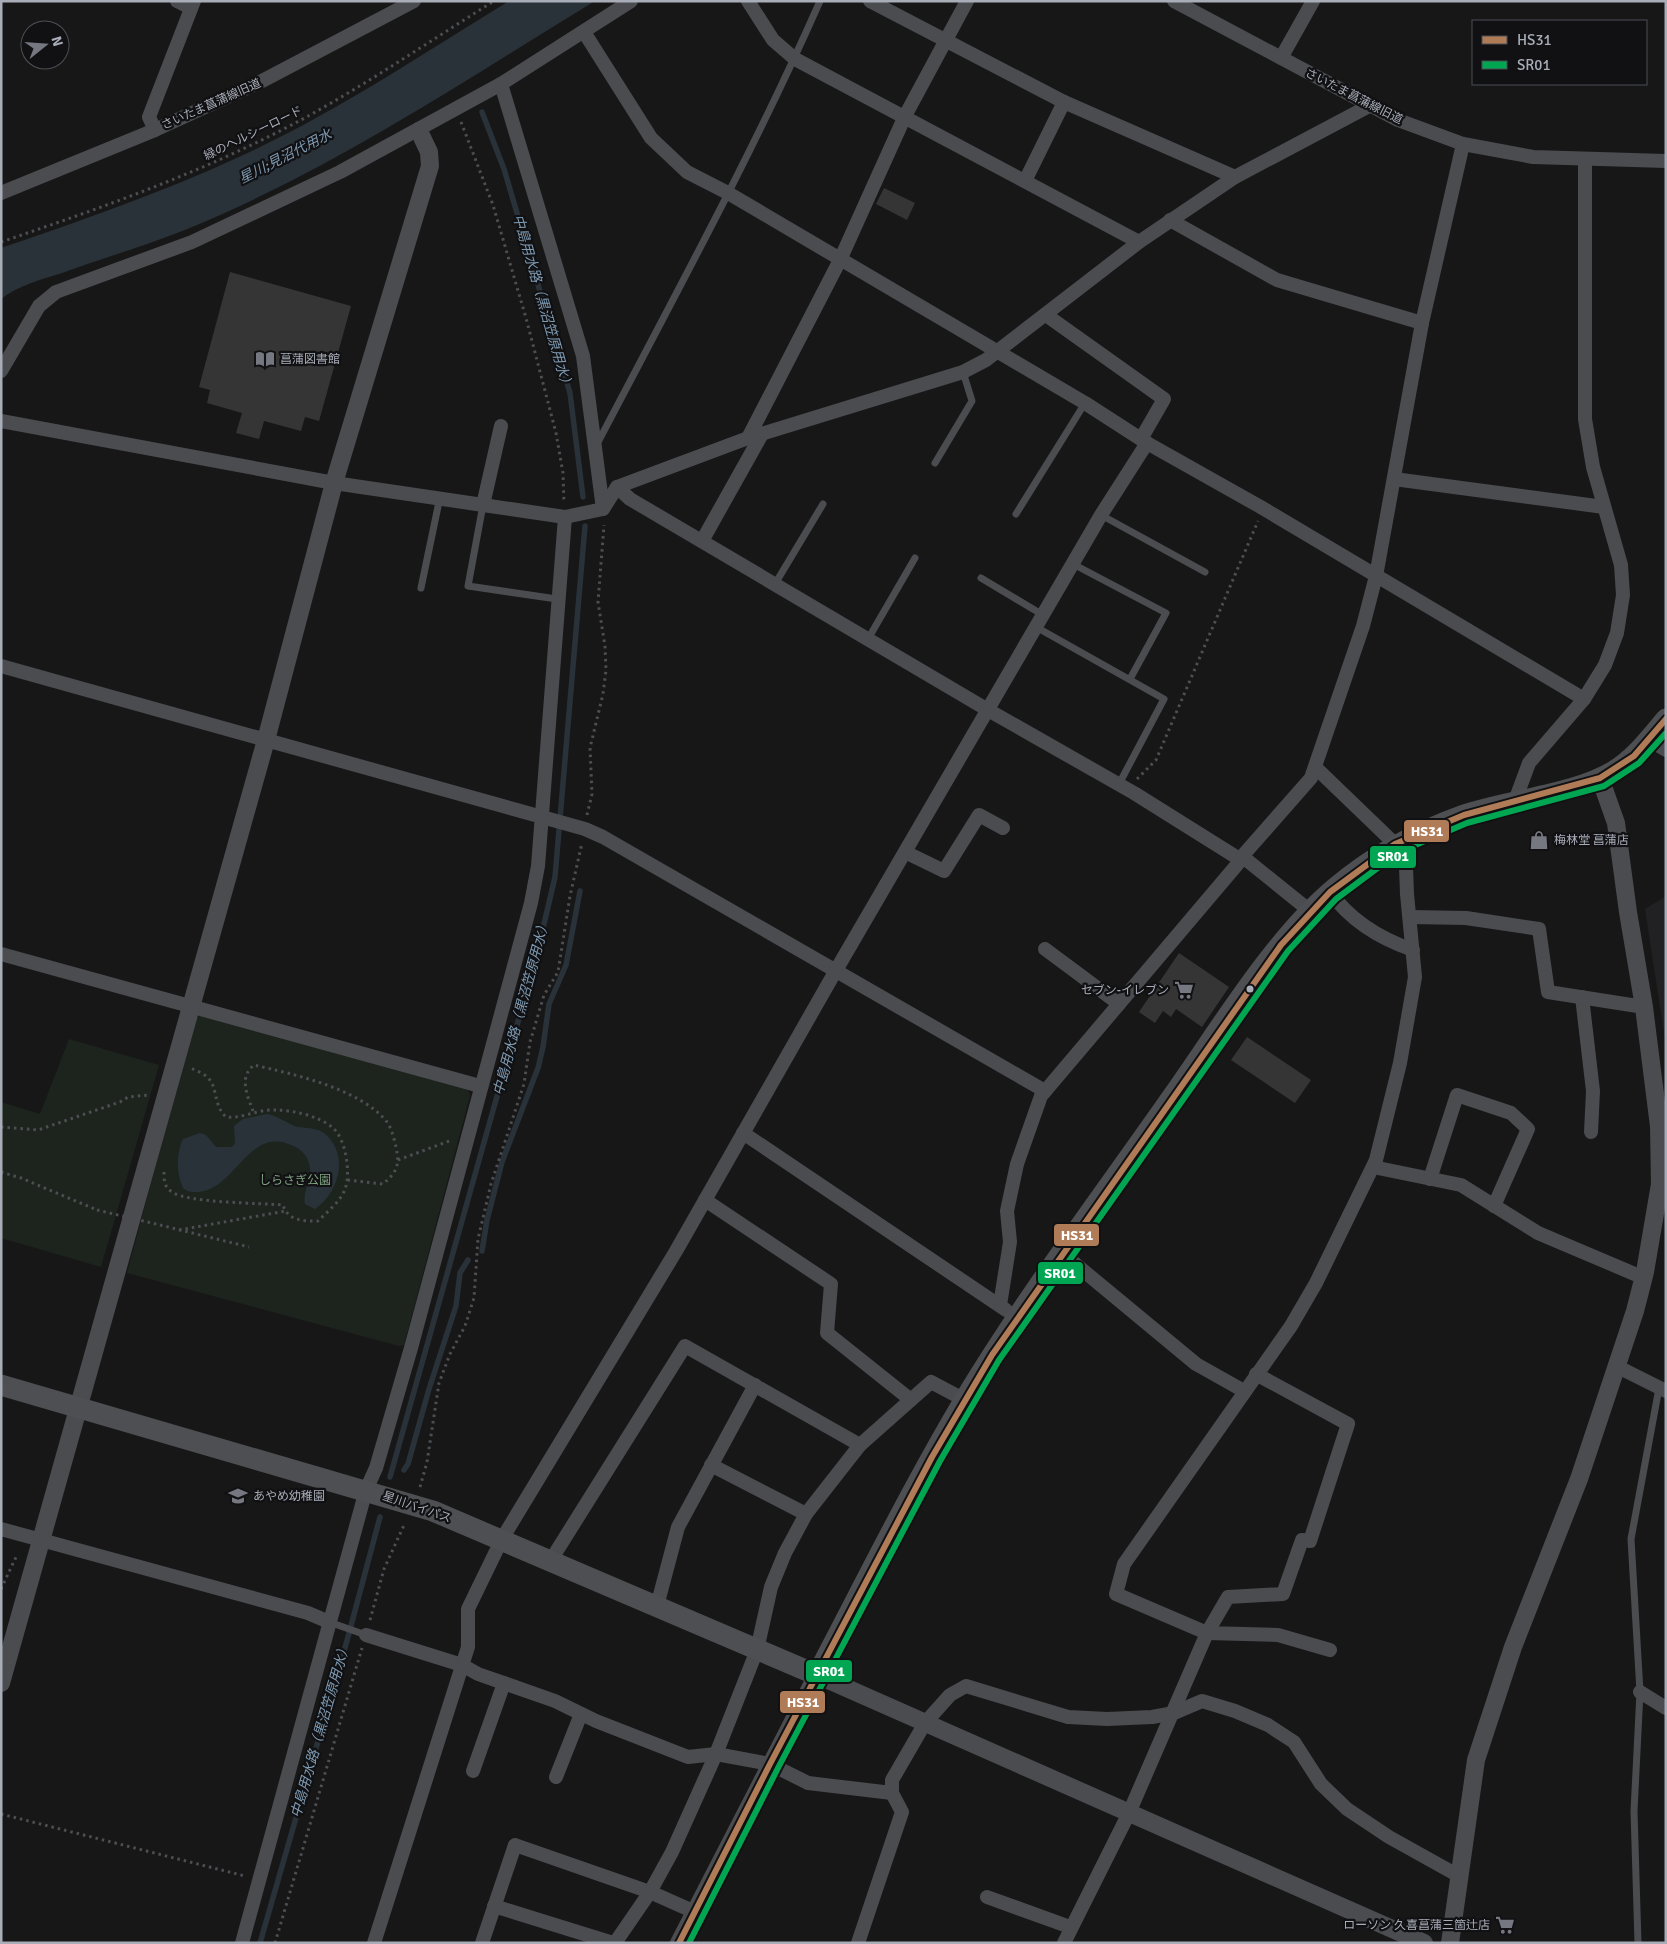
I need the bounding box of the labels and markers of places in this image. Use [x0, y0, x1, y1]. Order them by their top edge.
library icon: 菖蒲図書館 [254, 348, 276, 370]
place label: 菖蒲図書館 [280, 352, 340, 367]
shop icon: 梅林堂 菖蒲店 [1528, 829, 1550, 851]
place label: 梅林堂 菖蒲店 [1554, 833, 1629, 848]
supermarket icon: セブン-イレブン [1173, 979, 1195, 1001]
place label: セブン-イレブン [1081, 983, 1169, 998]
unlabelled marker [1245, 984, 1255, 994]
school or university icon: あやめ幼稚園 [227, 1485, 249, 1507]
place label: あやめ幼稚園 [253, 1489, 325, 1504]
supermarket icon: ローソン 久喜菖蒲三箇辻店 [1494, 1914, 1516, 1936]
place label: ローソン 久喜菖蒲三箇辻店 [1343, 1918, 1490, 1933]

